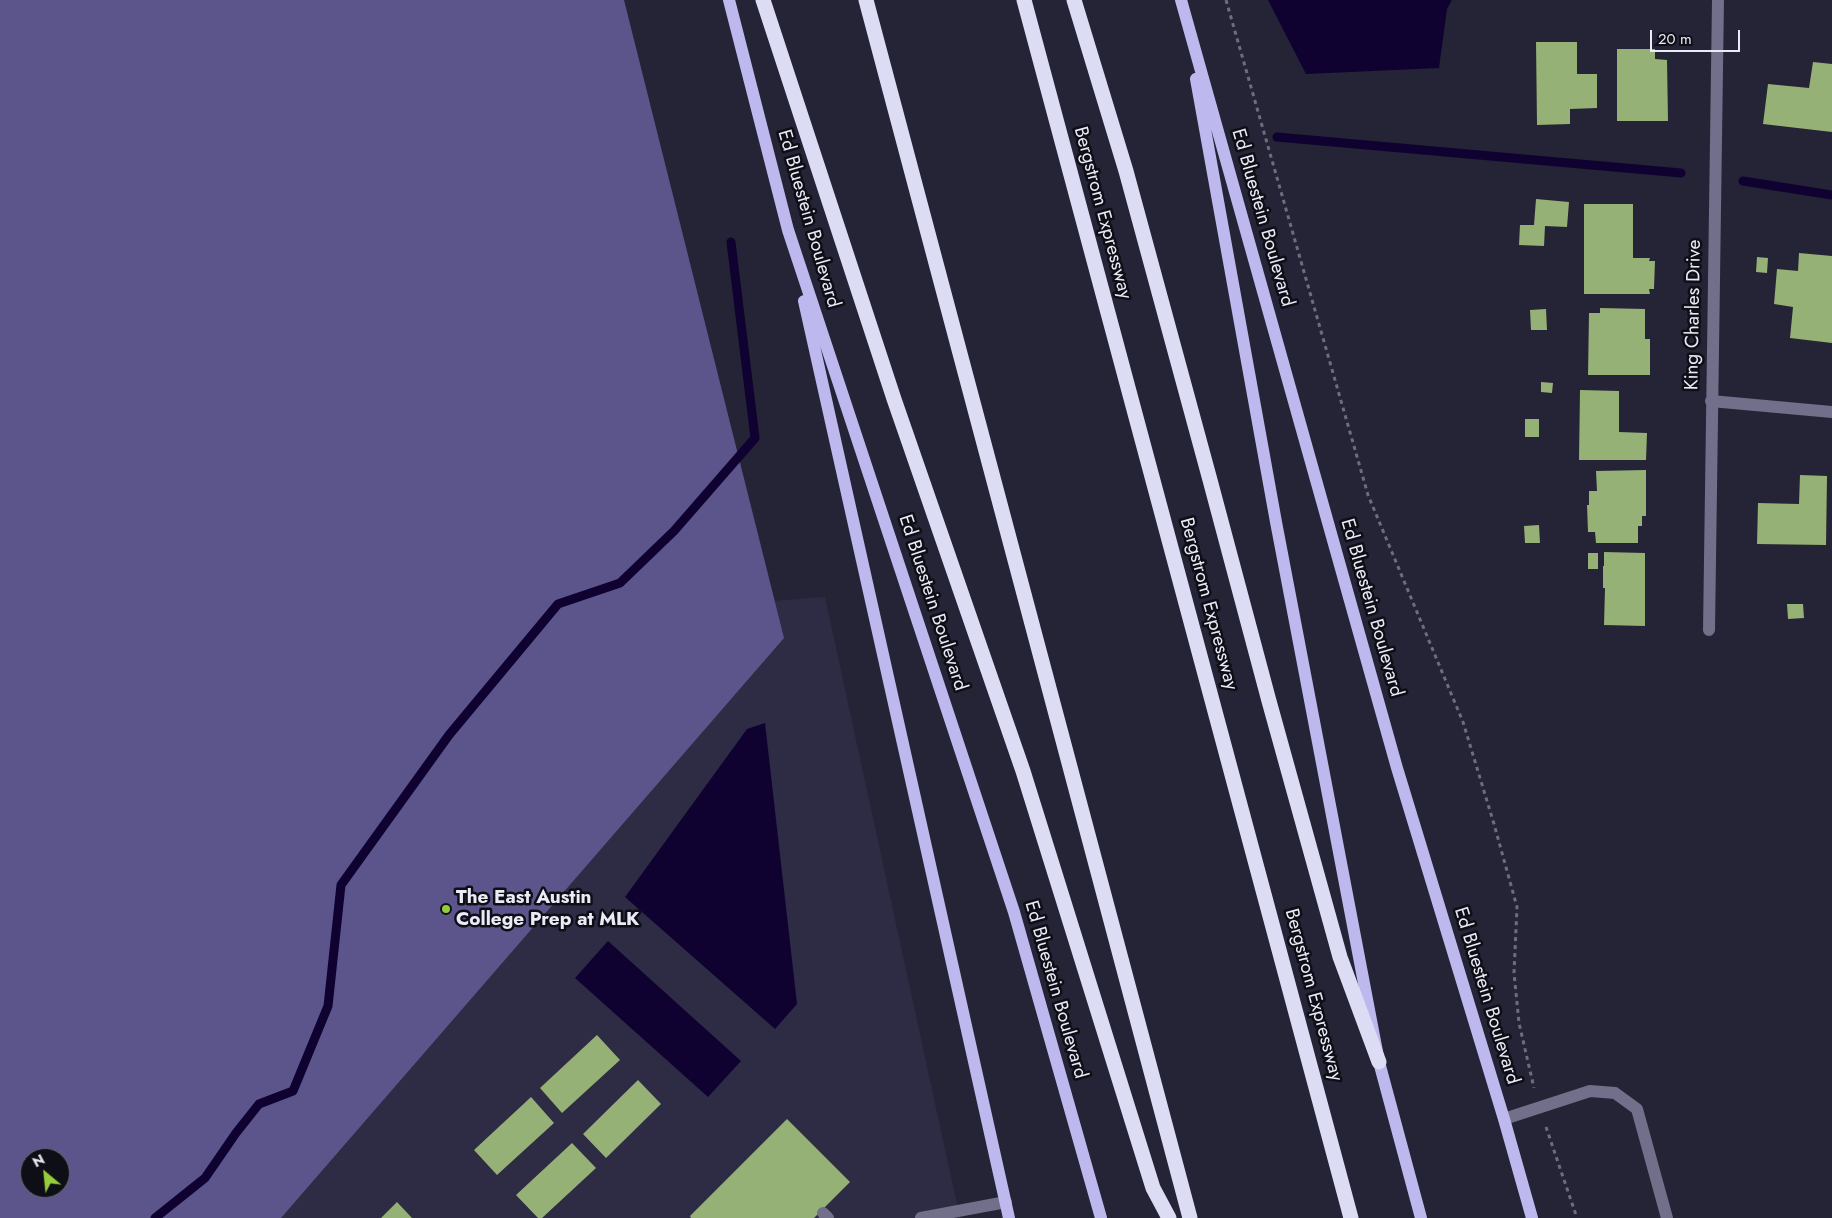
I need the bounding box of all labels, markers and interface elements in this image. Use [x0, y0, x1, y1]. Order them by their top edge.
scale bar [1652, 20, 1742, 52]
text: 20 m [1658, 28, 1692, 50]
street label: Bergstrom Expressway [1068, 124, 1136, 302]
street label: Ed Bluestein Boulevard [1226, 126, 1298, 310]
street label: Ed Bluestein Boulevard [772, 127, 844, 311]
street label: King Charles Drive [1681, 240, 1707, 390]
street label: Ed Bluestein Boulevard [893, 512, 971, 694]
street label: Bergstrom Expressway [1174, 515, 1242, 693]
street label: Ed Bluestein Boulevard [1335, 516, 1407, 700]
place label: The East Austin College Prep at MLK [456, 887, 639, 931]
street label: Ed Bluestein Boulevard [1019, 898, 1091, 1082]
marker: The East Austin College Prep at MLK [440, 903, 452, 915]
street label: Ed Bluestein Boulevard [1448, 905, 1524, 1087]
street label: Bergstrom Expressway [1279, 906, 1347, 1084]
north arrow [20, 1148, 70, 1198]
text: N [29, 1149, 48, 1172]

